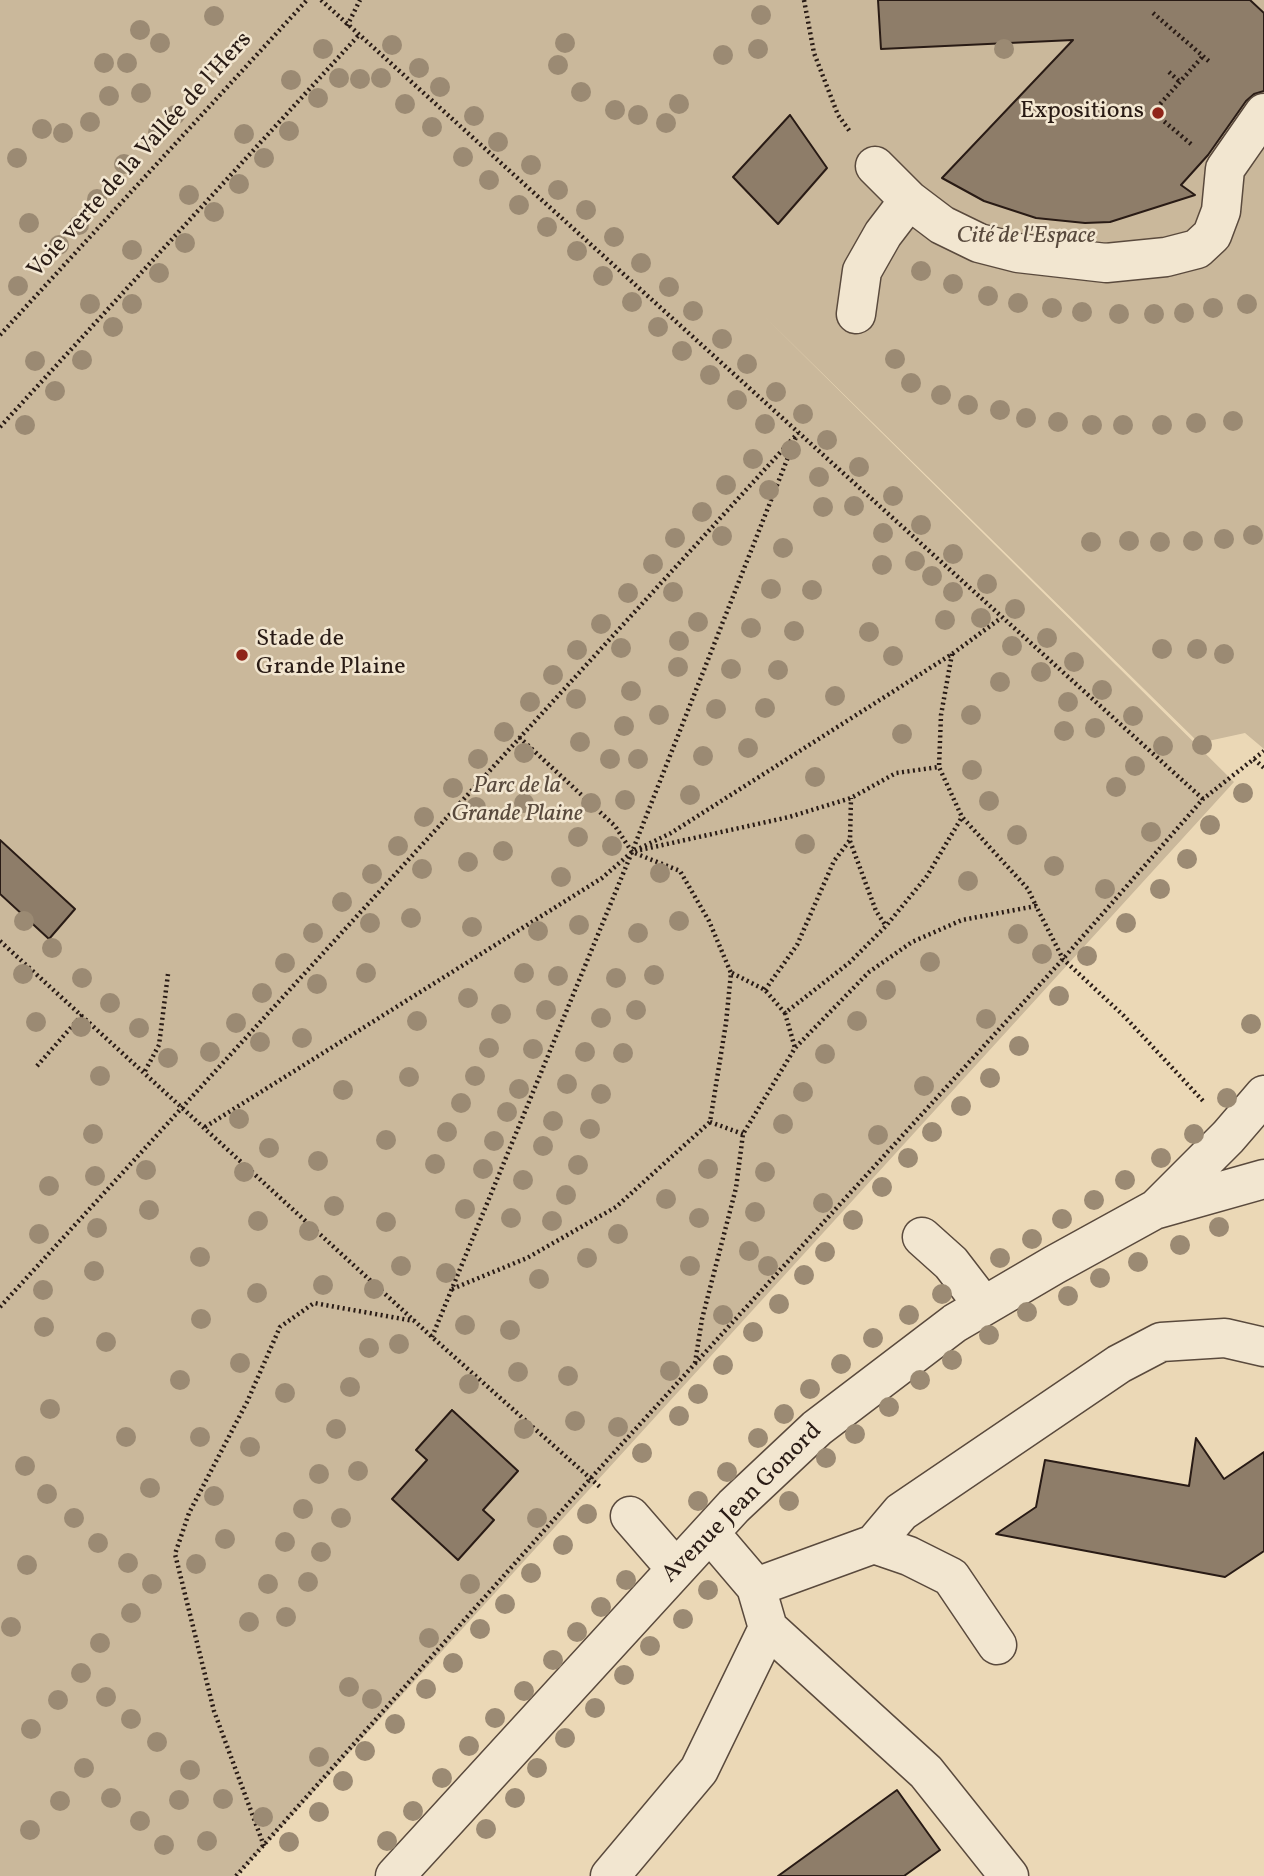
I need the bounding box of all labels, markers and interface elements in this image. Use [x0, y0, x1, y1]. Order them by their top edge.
street label: Voie verte de la Vallée de l'Hers [23, 27, 259, 285]
place label: Expositions [1020, 99, 1144, 127]
marker: Expositions [1150, 105, 1166, 121]
park label: Cité de l'Espace [956, 224, 1096, 252]
place label: Stade de Grande Plaine [256, 627, 406, 683]
marker: Stade de Grande Plaine [234, 647, 250, 663]
park label: Parc de la Grande Plaine [451, 774, 583, 830]
street label: Avenue Jean Gonord [657, 1418, 829, 1590]

